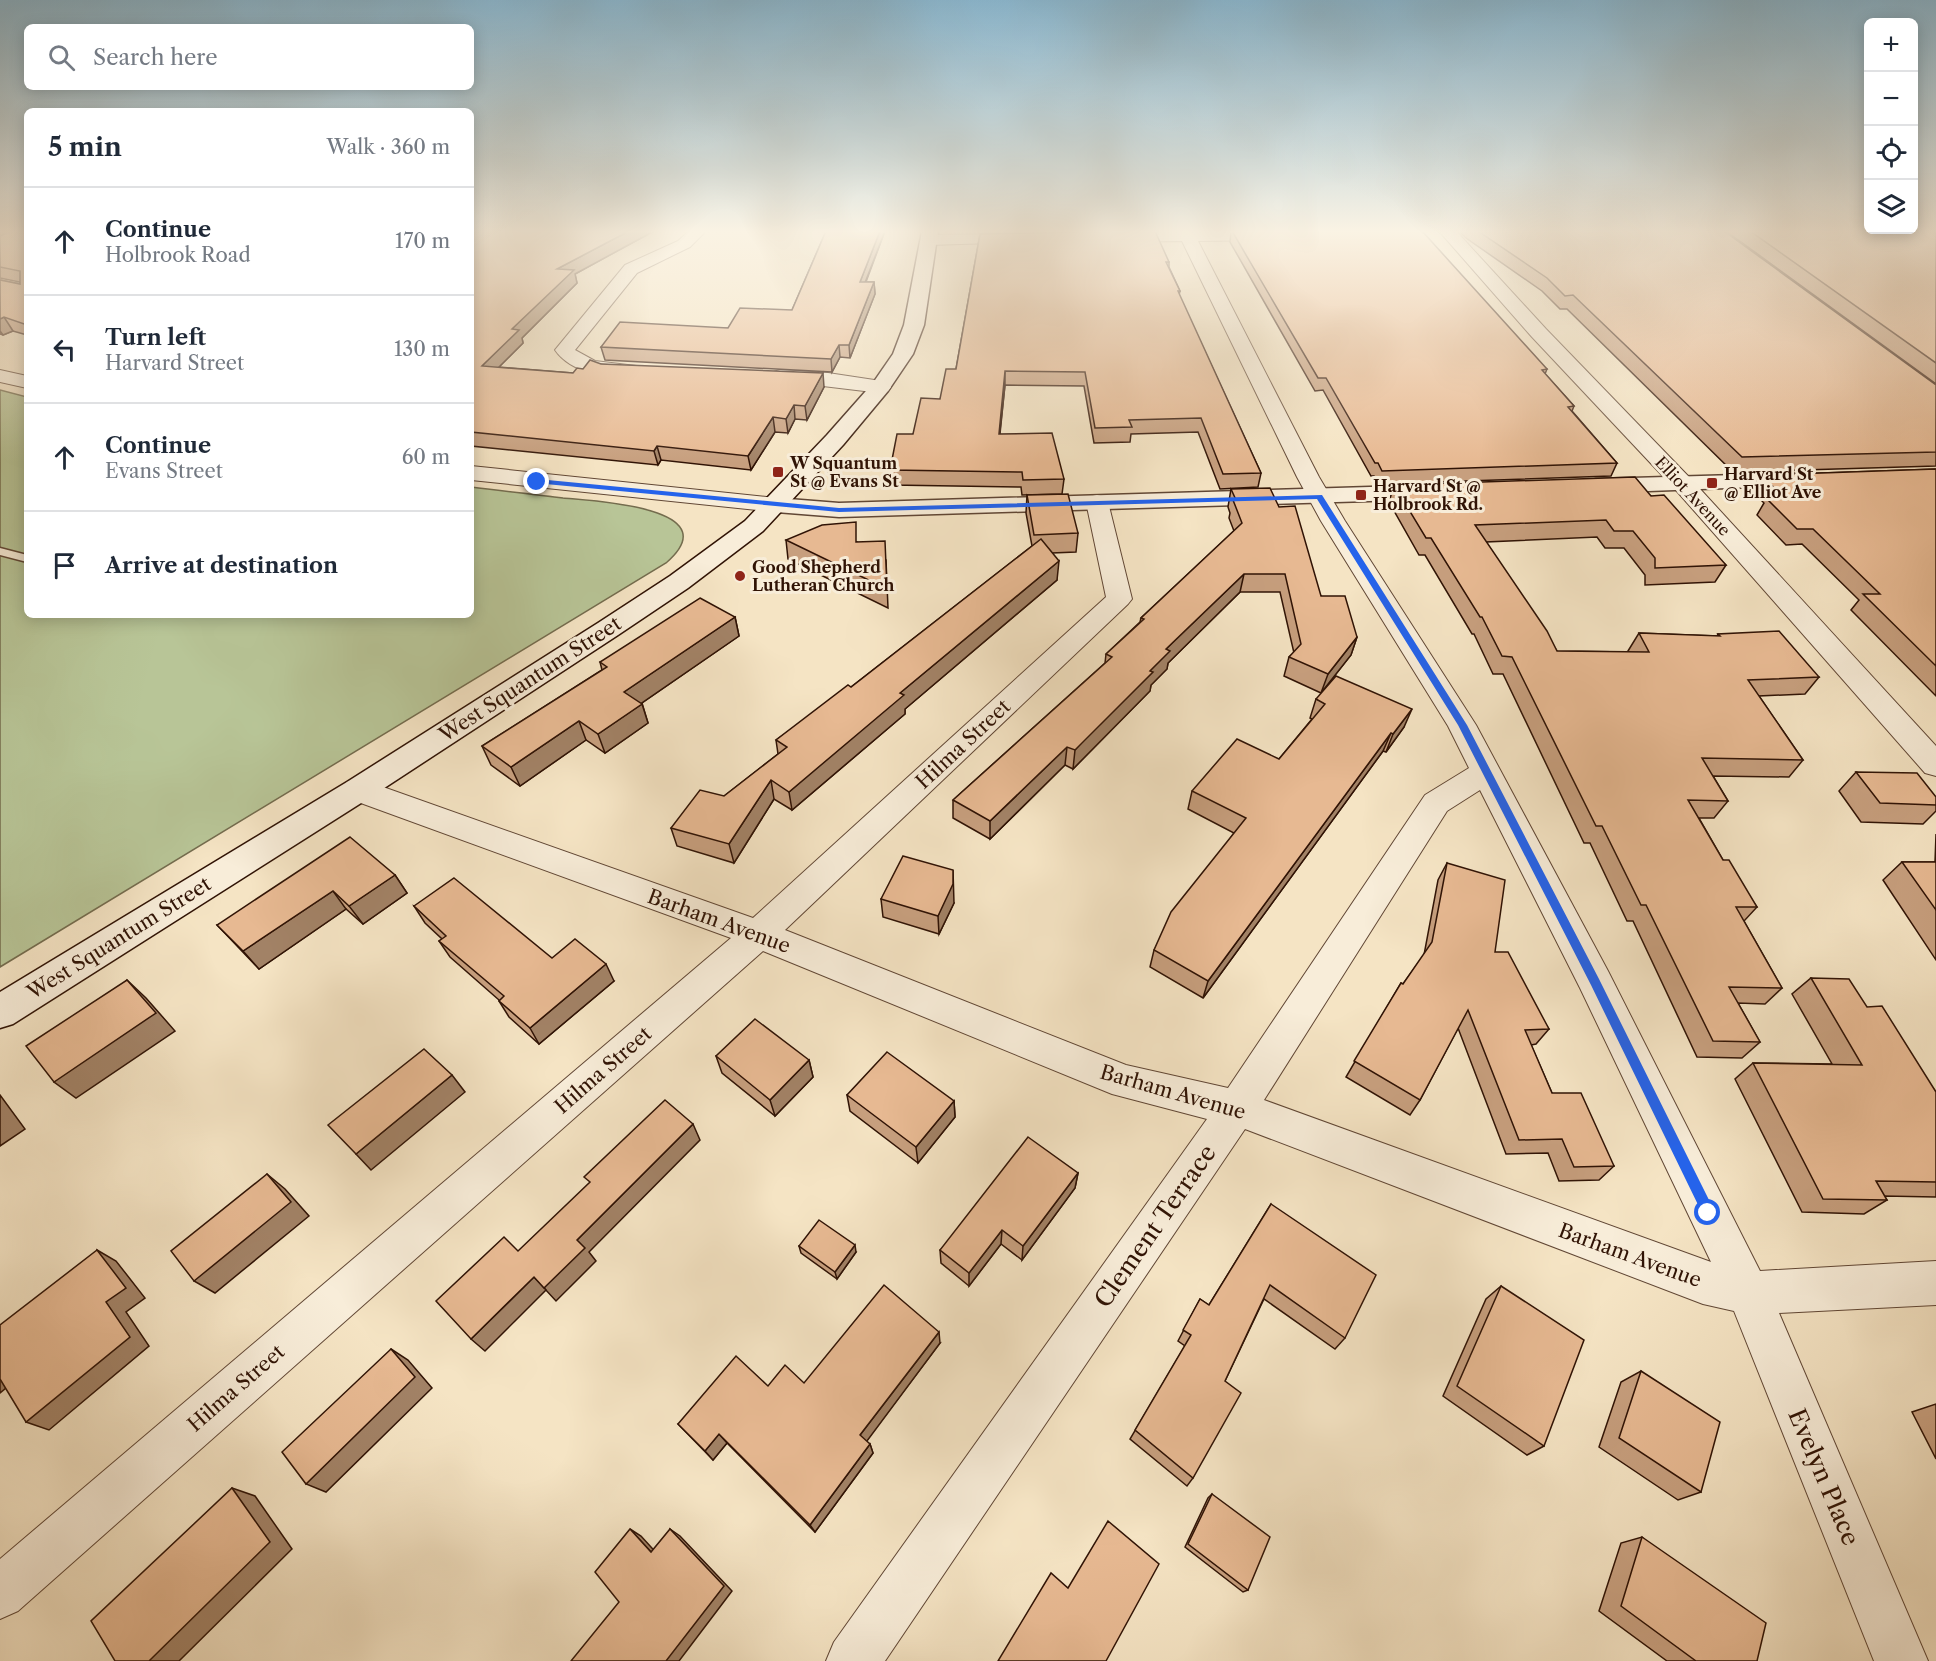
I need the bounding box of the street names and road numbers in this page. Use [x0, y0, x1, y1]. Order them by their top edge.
street label: Elliot Avenue [1651, 452, 1735, 540]
street label: West Squantum Street [434, 611, 625, 747]
street label: Hilma Street [911, 694, 1015, 794]
street label: West Squantum Street [22, 872, 215, 1005]
street label: Barham Avenue [644, 884, 794, 958]
street label: Hilma Street [550, 1022, 656, 1118]
street label: Barham Avenue [1097, 1060, 1249, 1124]
street label: Clement Terrace [1088, 1139, 1222, 1313]
street label: Barham Avenue [1555, 1218, 1705, 1292]
street label: Hilma Street [183, 1340, 289, 1436]
street label: Evelyn Place [1782, 1404, 1866, 1550]

